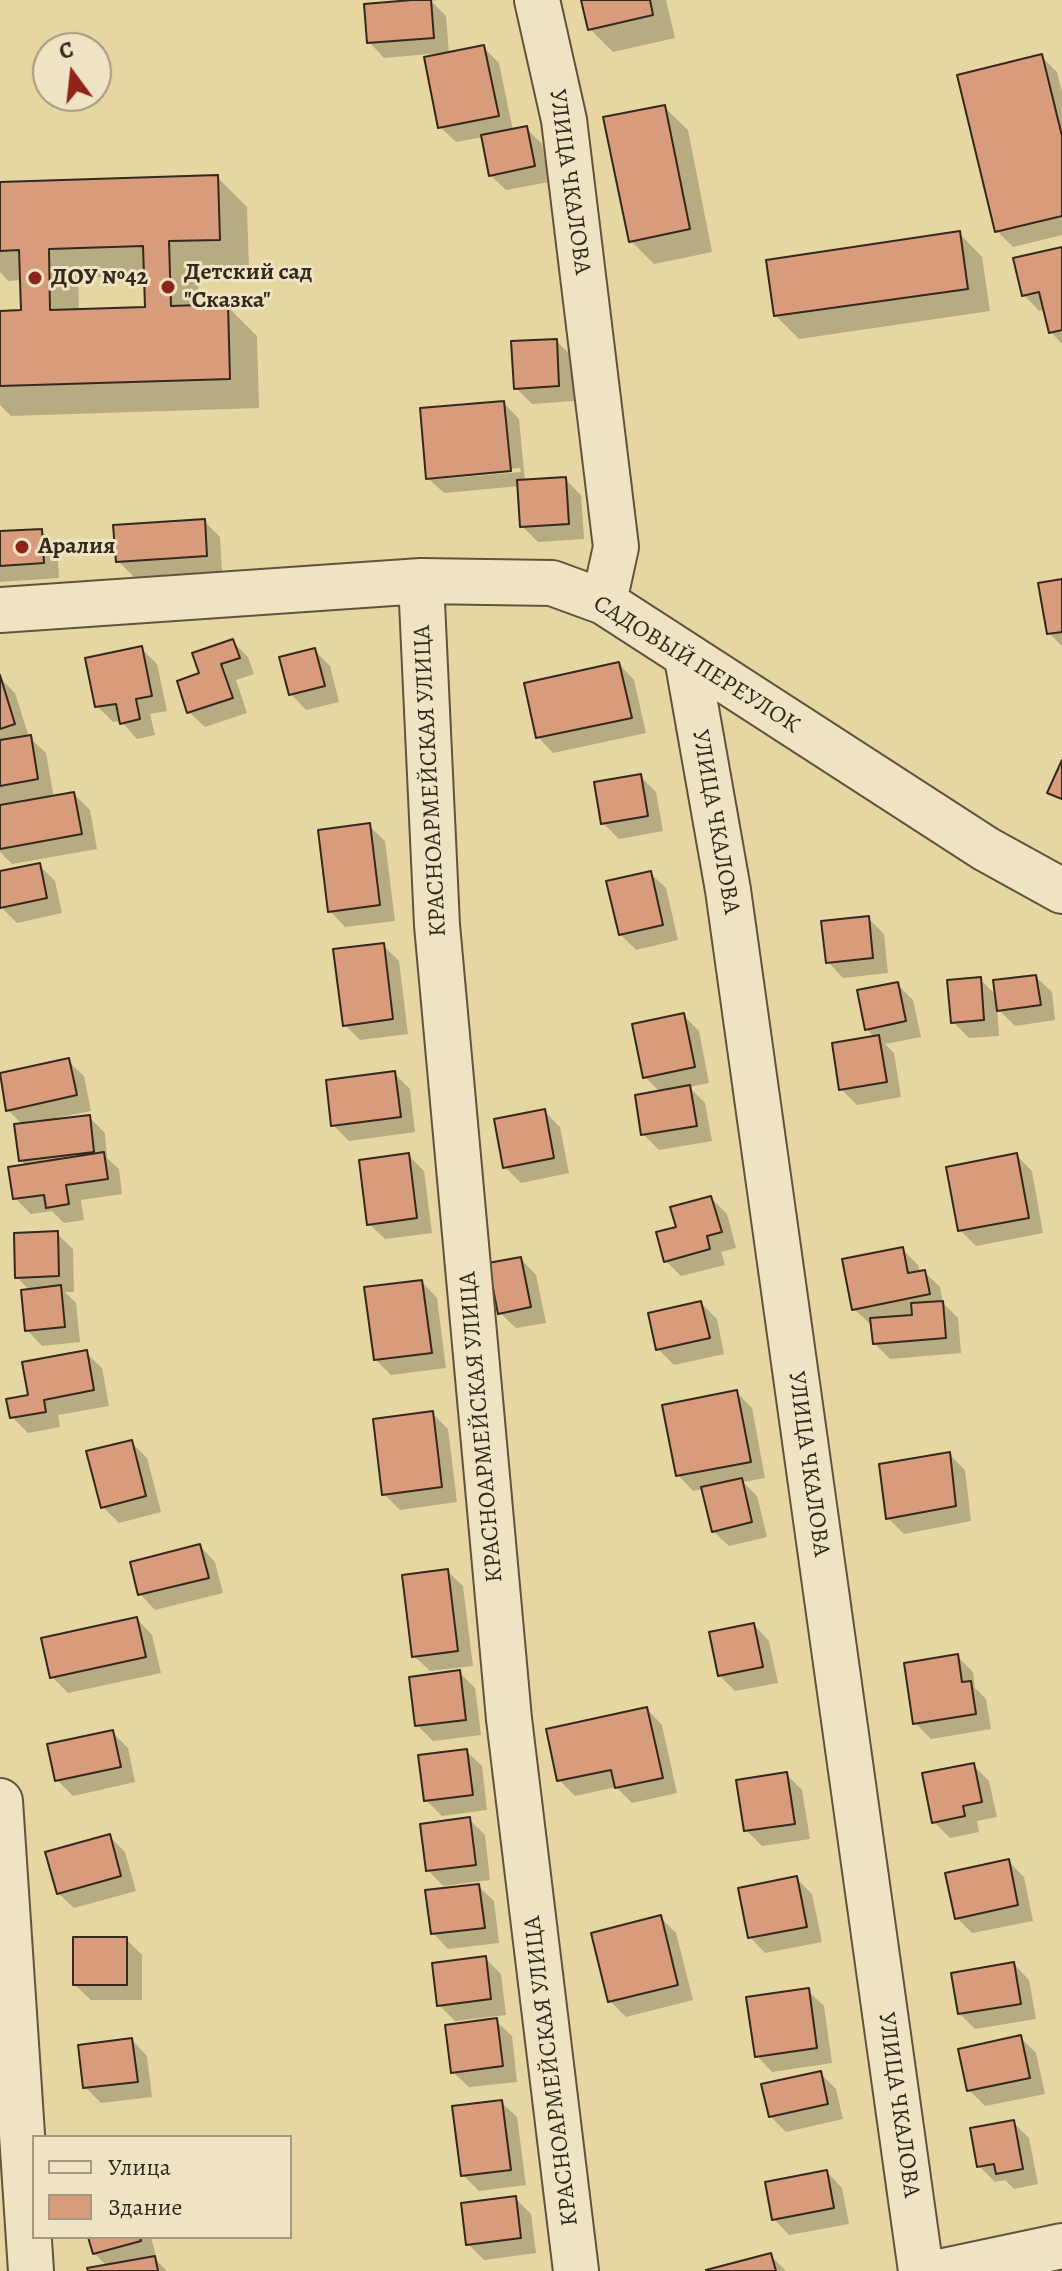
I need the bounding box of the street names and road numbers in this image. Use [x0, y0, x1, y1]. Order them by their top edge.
street label: УЛИЦА ЧКАЛОВА [542, 88, 596, 276]
street label: САДОВЫЙ ПЕРЕУЛОК [587, 590, 805, 740]
street label: КРАСНОАРМЕЙСКАЯ УЛИЦА [408, 624, 454, 938]
street label: УЛИЦА ЧКАЛОВА [685, 728, 745, 916]
street label: КРАСНОАРМЕЙСКАЯ УЛИЦА [454, 1270, 510, 1584]
street label: УЛИЦА ЧКАЛОВА [781, 1370, 835, 1558]
street label: КРАСНОАРМЕЙСКАЯ УЛИЦА [519, 1914, 585, 2228]
street label: УЛИЦА ЧКАЛОВА [871, 2011, 925, 2199]

